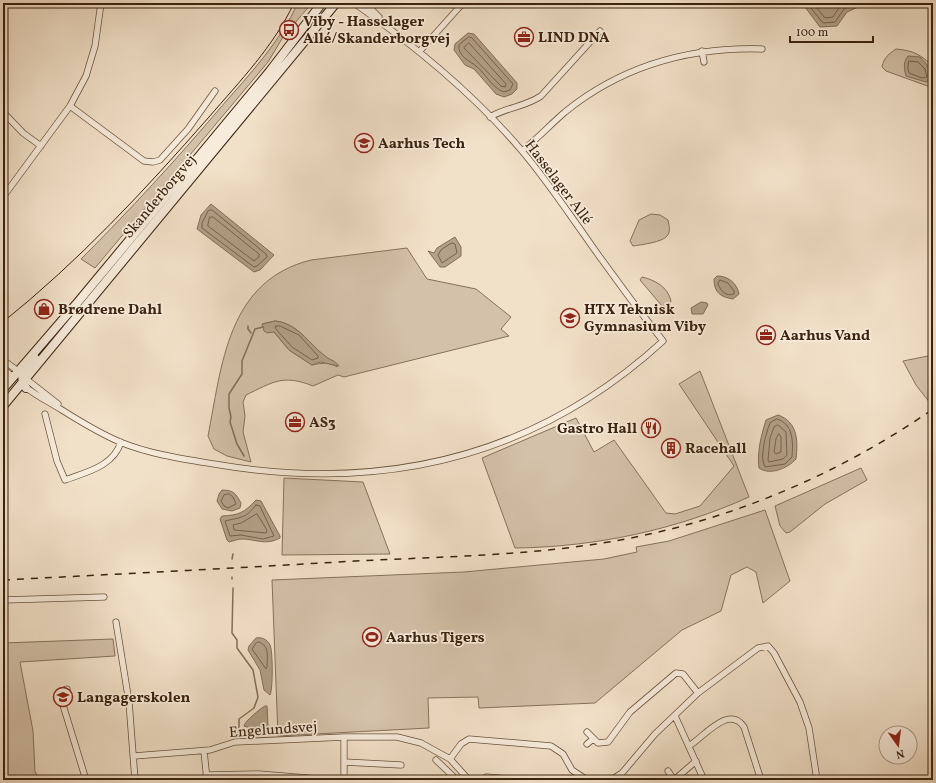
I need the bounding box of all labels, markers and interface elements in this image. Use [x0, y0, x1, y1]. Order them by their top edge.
place label: Viby - Hasselager Allé/Skanderborgvej [303, 12, 450, 50]
scale bar [790, 18, 873, 44]
bus stop icon: Viby - Hasselager Allé/Skanderborgvej [278, 19, 300, 41]
text: 100 m [796, 25, 829, 41]
office icon: LIND DNA [513, 26, 535, 48]
place label: LIND DNA [538, 28, 610, 49]
school or university icon: Aarhus Tech [353, 132, 375, 154]
place label: Aarhus Tech [378, 134, 465, 155]
street label: Hasselager Allé [519, 136, 597, 230]
street label: Skanderborgvej [119, 150, 202, 244]
shop icon: Brødrene Dahl [33, 298, 55, 320]
place label: Brødrene Dahl [58, 300, 162, 321]
place label: HTX Teknisk Gymnasium Viby [584, 300, 707, 338]
school or university icon: HTX Teknisk Gymnasium Viby [559, 307, 581, 329]
office icon: Aarhus Vand [755, 324, 777, 346]
place label: Aarhus Vand [780, 326, 870, 347]
office icon: AS3 [284, 411, 306, 433]
place label: AS3 [309, 413, 336, 434]
restaurant icon: Gastro Hall [640, 417, 662, 439]
place label: Gastro Hall [557, 419, 637, 440]
building icon: Racehall [660, 437, 682, 459]
place label: Racehall [685, 439, 747, 460]
sports icon: Aarhus Tigers [361, 626, 383, 648]
place label: Aarhus Tigers [386, 628, 485, 649]
school or university icon: Langagerskolen [52, 686, 74, 708]
place label: Langagerskolen [77, 688, 191, 709]
street label: Engelundsvej [228, 717, 318, 744]
north arrow [878, 725, 918, 765]
text: N [894, 745, 906, 761]

